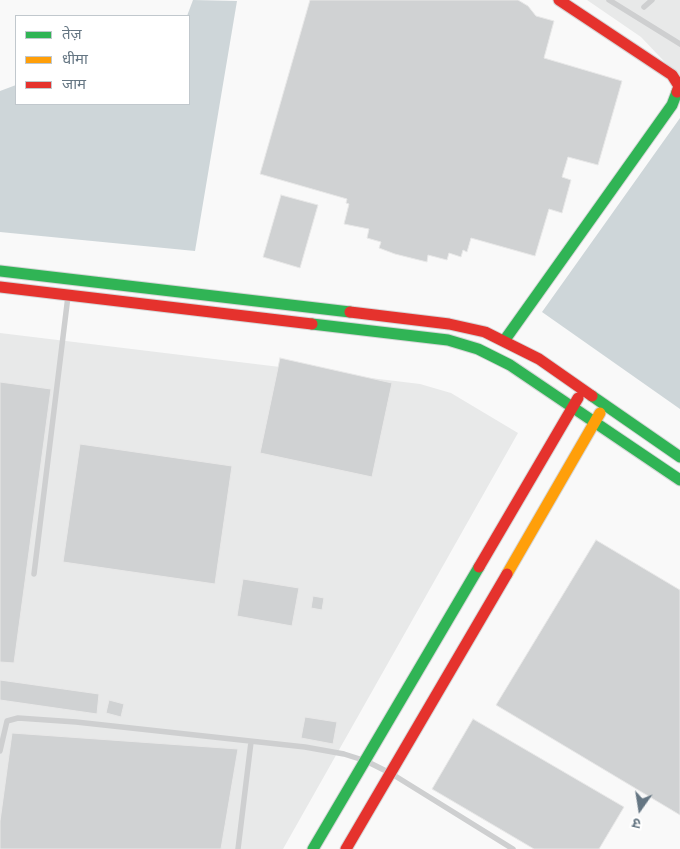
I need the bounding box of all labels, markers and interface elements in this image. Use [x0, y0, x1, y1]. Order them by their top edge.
legend [15, 15, 190, 105]
text: तेज़ [62, 25, 82, 43]
text: धीमा [62, 50, 88, 68]
text: जाम [62, 75, 86, 93]
north arrow [615, 784, 665, 834]
text: उ [631, 815, 642, 832]

